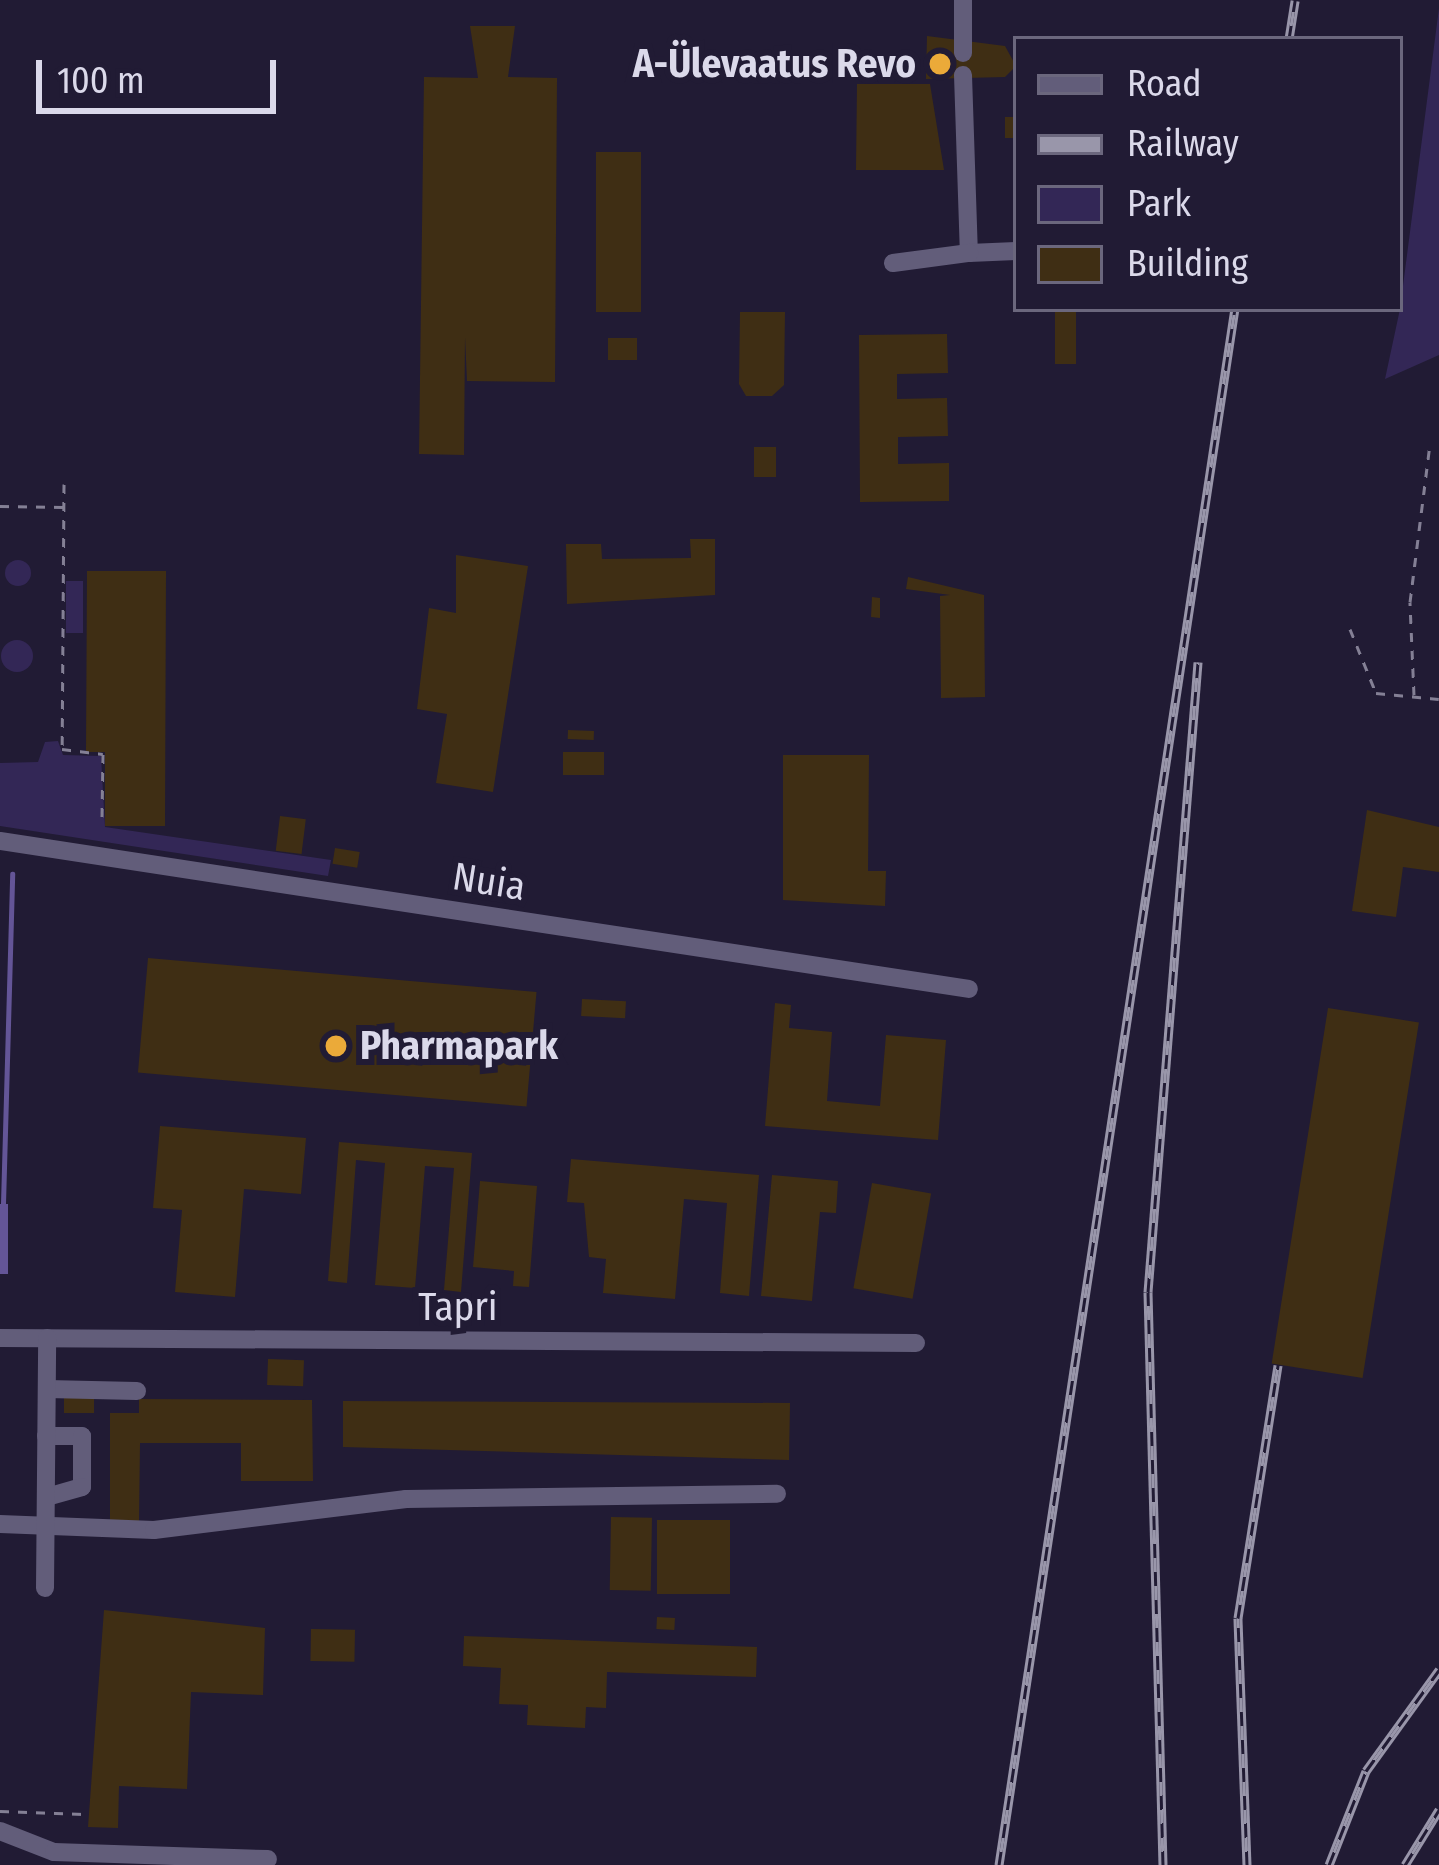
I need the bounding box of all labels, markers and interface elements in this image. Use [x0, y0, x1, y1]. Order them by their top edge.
scale bar [42, 36, 282, 110]
legend [1013, 36, 1403, 312]
place label: A-Ülevaatus Revo [633, 41, 916, 87]
marker: A-Ülevaatus Revo [927, 51, 953, 77]
text: 100 m [57, 59, 145, 103]
text: Road [1127, 62, 1202, 106]
text: Railway [1127, 122, 1239, 166]
text: Park [1127, 182, 1191, 226]
text: Building [1127, 242, 1248, 286]
street label: Nuia [449, 853, 529, 911]
place label: Pharmapark [360, 1023, 558, 1069]
marker: Pharmapark [323, 1033, 349, 1059]
street label: Tapri [418, 1284, 498, 1330]

